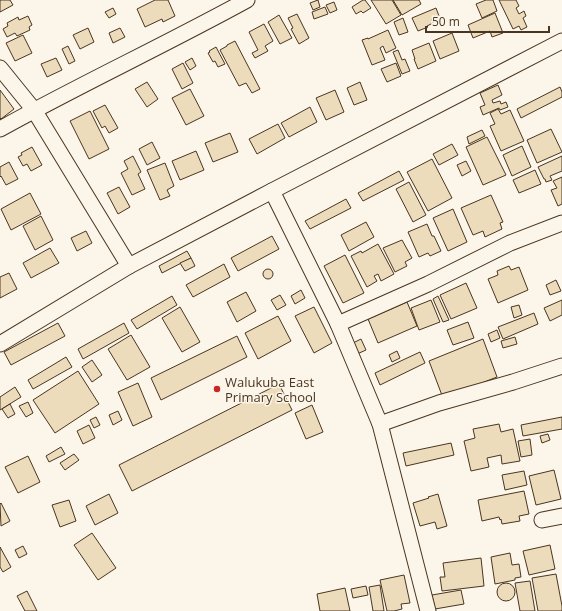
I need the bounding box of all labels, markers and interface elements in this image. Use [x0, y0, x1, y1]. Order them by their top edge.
scale bar [426, 8, 549, 34]
text: 50 m [432, 13, 460, 30]
place label: Walukuba East Primary School [225, 373, 316, 406]
marker: Walukuba East Primary School [212, 384, 222, 394]

